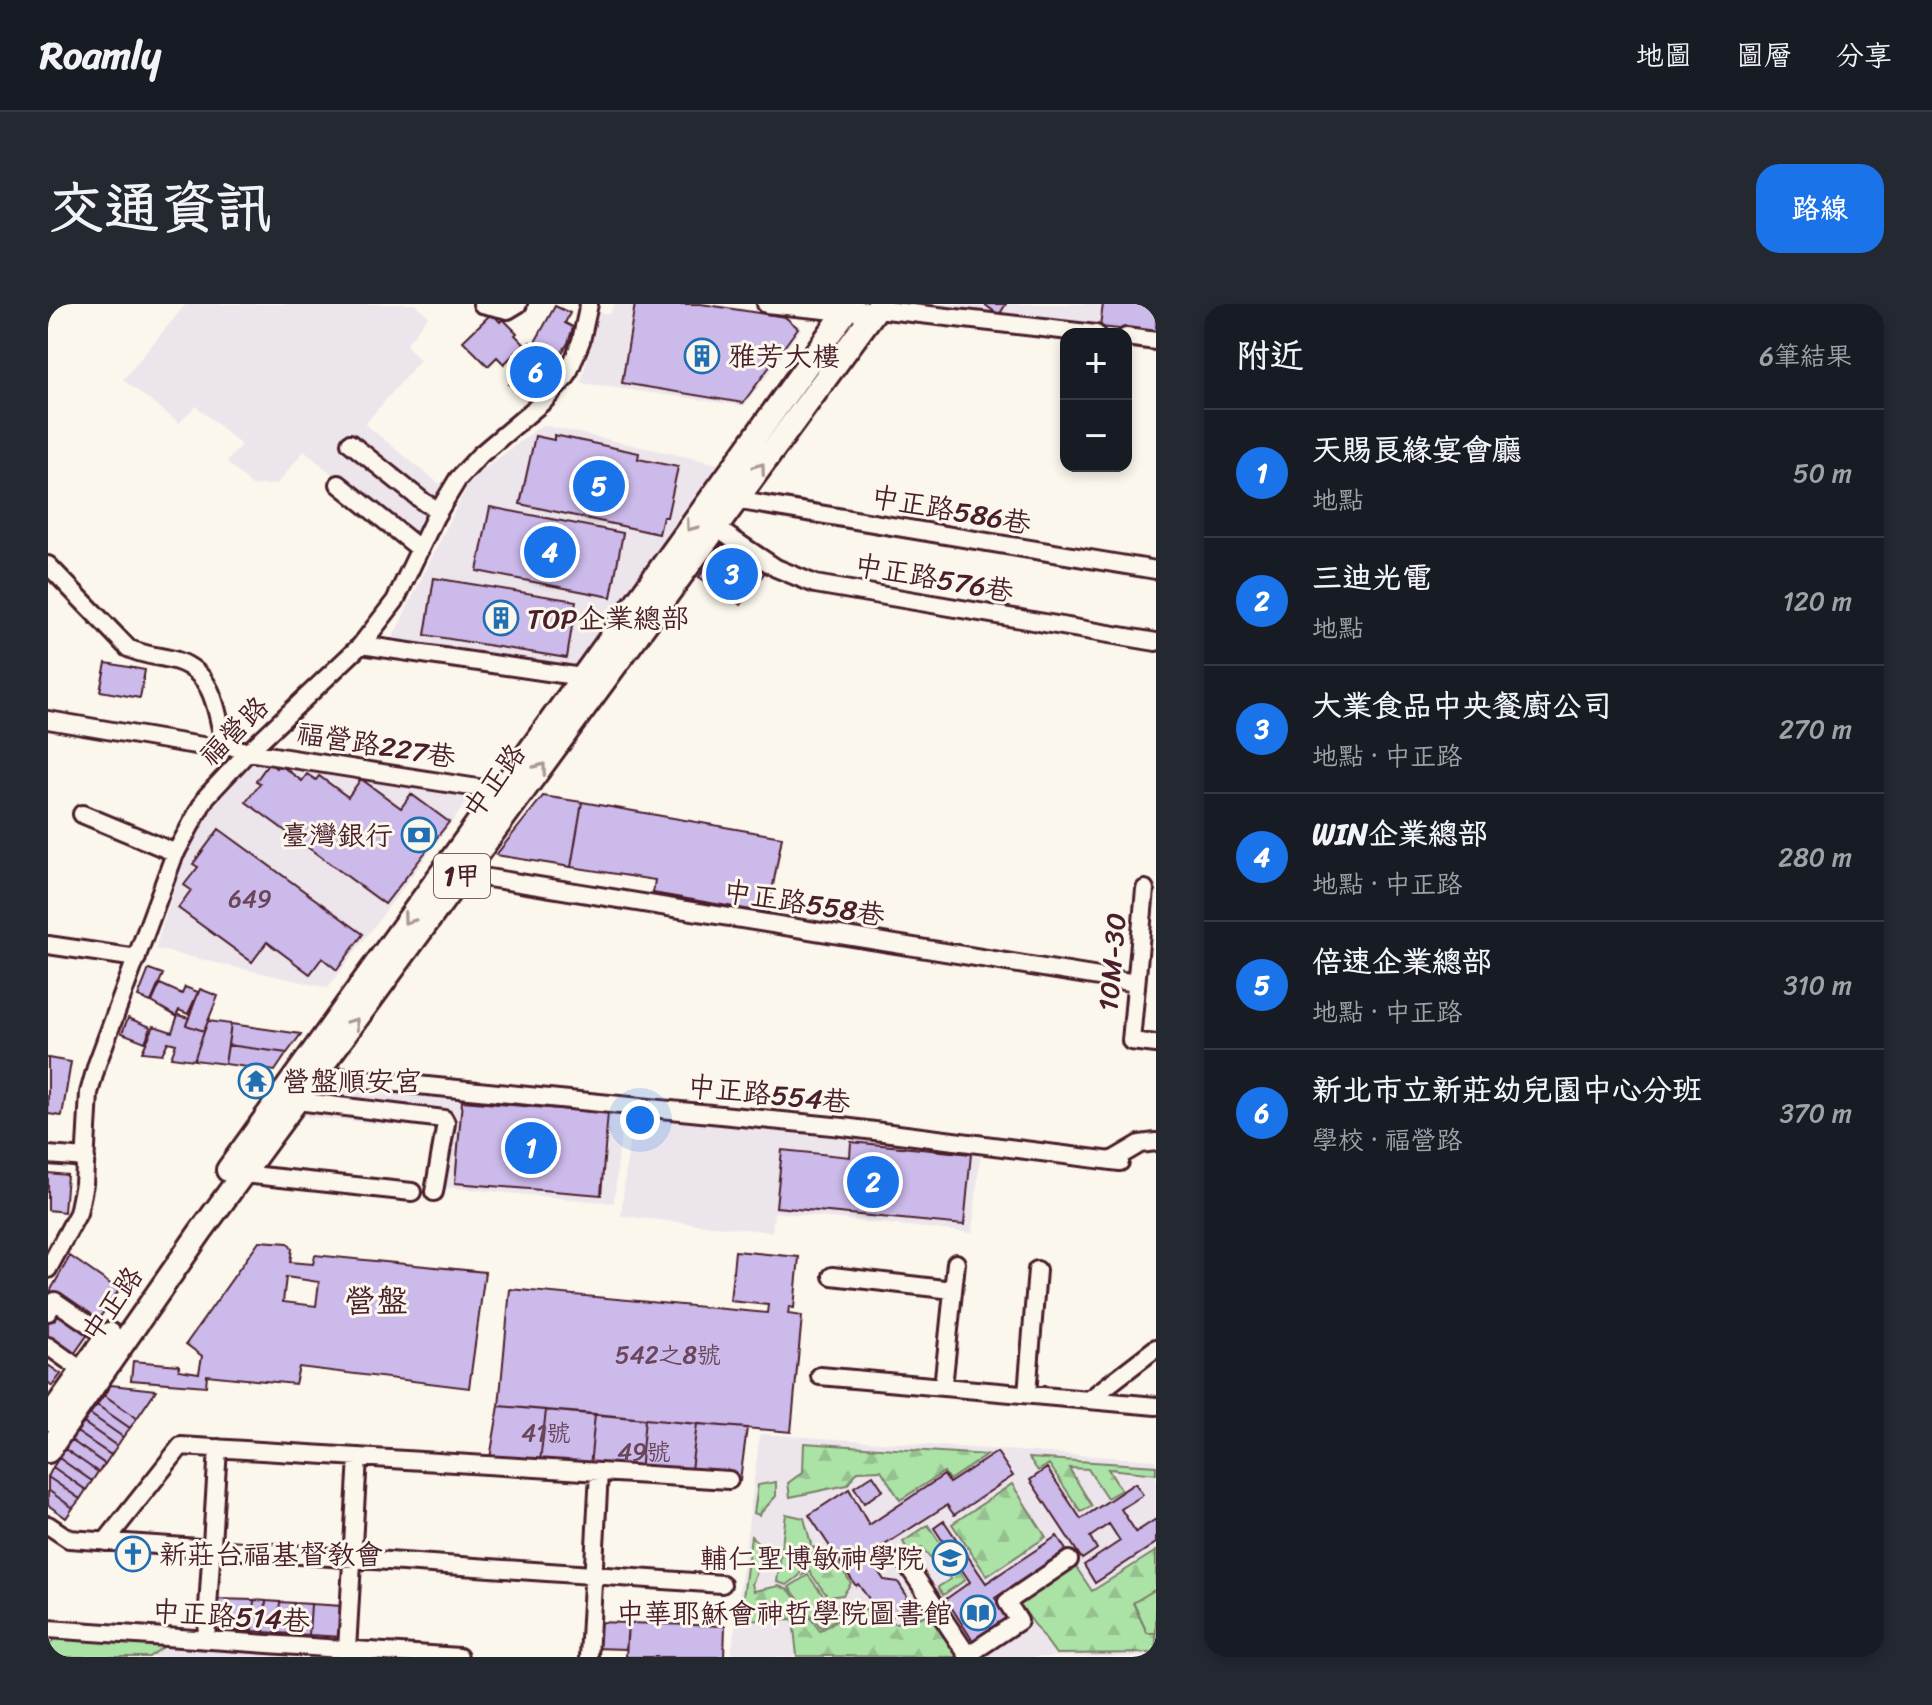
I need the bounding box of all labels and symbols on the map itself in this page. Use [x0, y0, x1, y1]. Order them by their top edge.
place label: 雅芳大樓 [728, 332, 840, 381]
building icon: 雅芳大樓 [683, 337, 721, 375]
pin: 6 [510, 342, 562, 402]
pin: 5 [573, 456, 625, 516]
one-way arrow [751, 462, 765, 477]
street label: 中正路586巷 [867, 472, 1036, 548]
one-way arrow [686, 518, 701, 532]
pin: 4 [524, 522, 576, 582]
street label: 中正路576巷 [850, 540, 1019, 616]
pin: 3 [706, 544, 758, 604]
place label: TOP企業總部 [527, 594, 689, 643]
building icon: TOP企業總部 [482, 599, 520, 637]
street label: 福營路 [187, 684, 281, 778]
street label: 福營路227巷 [293, 708, 460, 782]
street label: 中正路 [449, 733, 539, 829]
one-way arrow [531, 762, 546, 777]
place label: 臺灣銀行 [281, 811, 393, 860]
bank icon: 臺灣銀行 [400, 816, 438, 854]
road number: 1甲 [434, 854, 490, 898]
street label: 中正路558巷 [720, 866, 889, 940]
house number: 649 [228, 878, 272, 920]
one-way arrow [403, 910, 418, 925]
street label: 10M-30 [1083, 911, 1141, 1013]
one-way arrow [344, 1017, 359, 1032]
place label: 營盤順安宮 [282, 1057, 422, 1106]
street label: 中正路554巷 [685, 1061, 854, 1127]
temple icon: 營盤順安宮 [237, 1062, 275, 1100]
your location [620, 1100, 660, 1140]
pin: 1 [505, 1118, 557, 1178]
pin: 2 [847, 1152, 899, 1212]
street label: 中正路 [68, 1256, 156, 1352]
district label: 營盤 [344, 1273, 408, 1330]
house number: 542之8號 [615, 1334, 721, 1376]
house number: 41號 [521, 1412, 571, 1454]
house number: 49號 [617, 1431, 671, 1473]
place label: 新莊台福基督教會 [159, 1530, 383, 1579]
place label: 輔仁聖博敏神學院 [700, 1534, 924, 1583]
church icon: 新莊台福基督教會 [114, 1535, 152, 1573]
school or university icon: 輔仁聖博敏神學院 [931, 1539, 969, 1577]
street label: 中正路514巷 [150, 1586, 313, 1646]
place label: 中華耶穌會神哲學院圖書館 [616, 1589, 952, 1638]
library icon: 中華耶穌會神哲學院圖書館 [959, 1594, 997, 1632]

